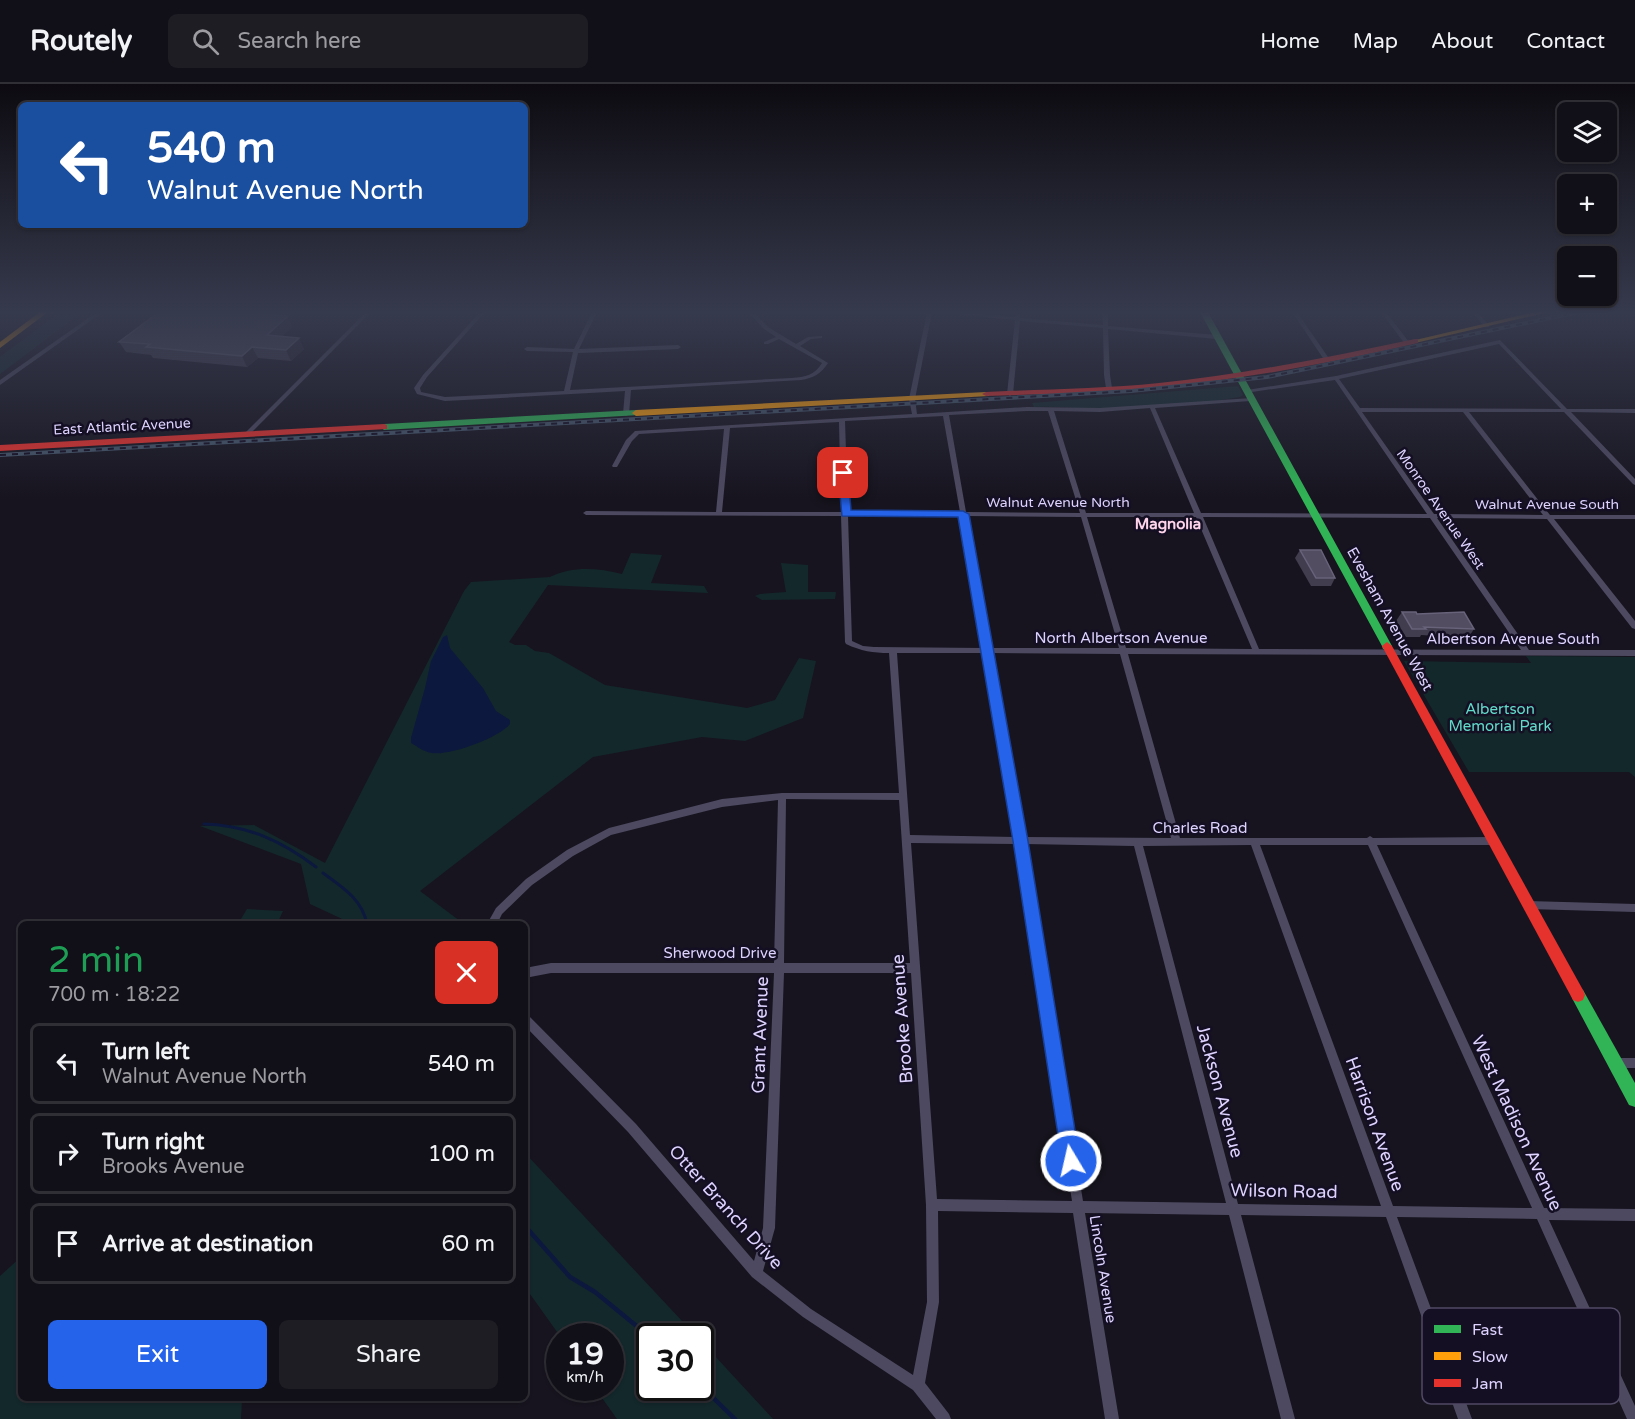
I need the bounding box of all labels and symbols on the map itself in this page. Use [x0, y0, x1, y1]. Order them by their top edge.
street label: East Atlantic Avenue [53, 414, 191, 439]
street label: Monroe Avenue West [1393, 446, 1489, 573]
pin [817, 447, 868, 498]
street label: Walnut Avenue North [986, 494, 1130, 511]
street label: Walnut Avenue South [1475, 496, 1619, 513]
district label: Magnolia [1135, 515, 1201, 534]
street label: Evesham Avenue West [1343, 544, 1437, 694]
street label: North Albertson Avenue [1035, 629, 1207, 647]
street label: Albertson Avenue South [1426, 630, 1600, 648]
park label: Albertson Memorial Park [1448, 700, 1552, 735]
street label: Charles Road [1153, 819, 1247, 837]
street label: Sherwood Drive [664, 944, 776, 962]
street label: Brooke Avenue [886, 953, 918, 1085]
street label: Grant Avenue [747, 976, 773, 1094]
street label: Jackson Avenue [1192, 1022, 1248, 1160]
street label: West Madison Avenue [1467, 1032, 1567, 1214]
street label: Harrison Avenue [1340, 1054, 1410, 1194]
position arrow [1039, 1129, 1103, 1193]
street label: Otter Branch Drive [664, 1140, 788, 1274]
street label: Wilson Road [1230, 1179, 1338, 1203]
street label: Lincoln Avenue [1086, 1214, 1120, 1324]
legend [1422, 1308, 1620, 1404]
text: Fast [1472, 1320, 1503, 1340]
speed limit sign: 30 [636, 1323, 714, 1401]
text: Slow [1472, 1347, 1508, 1367]
text: Jam [1472, 1374, 1503, 1394]

